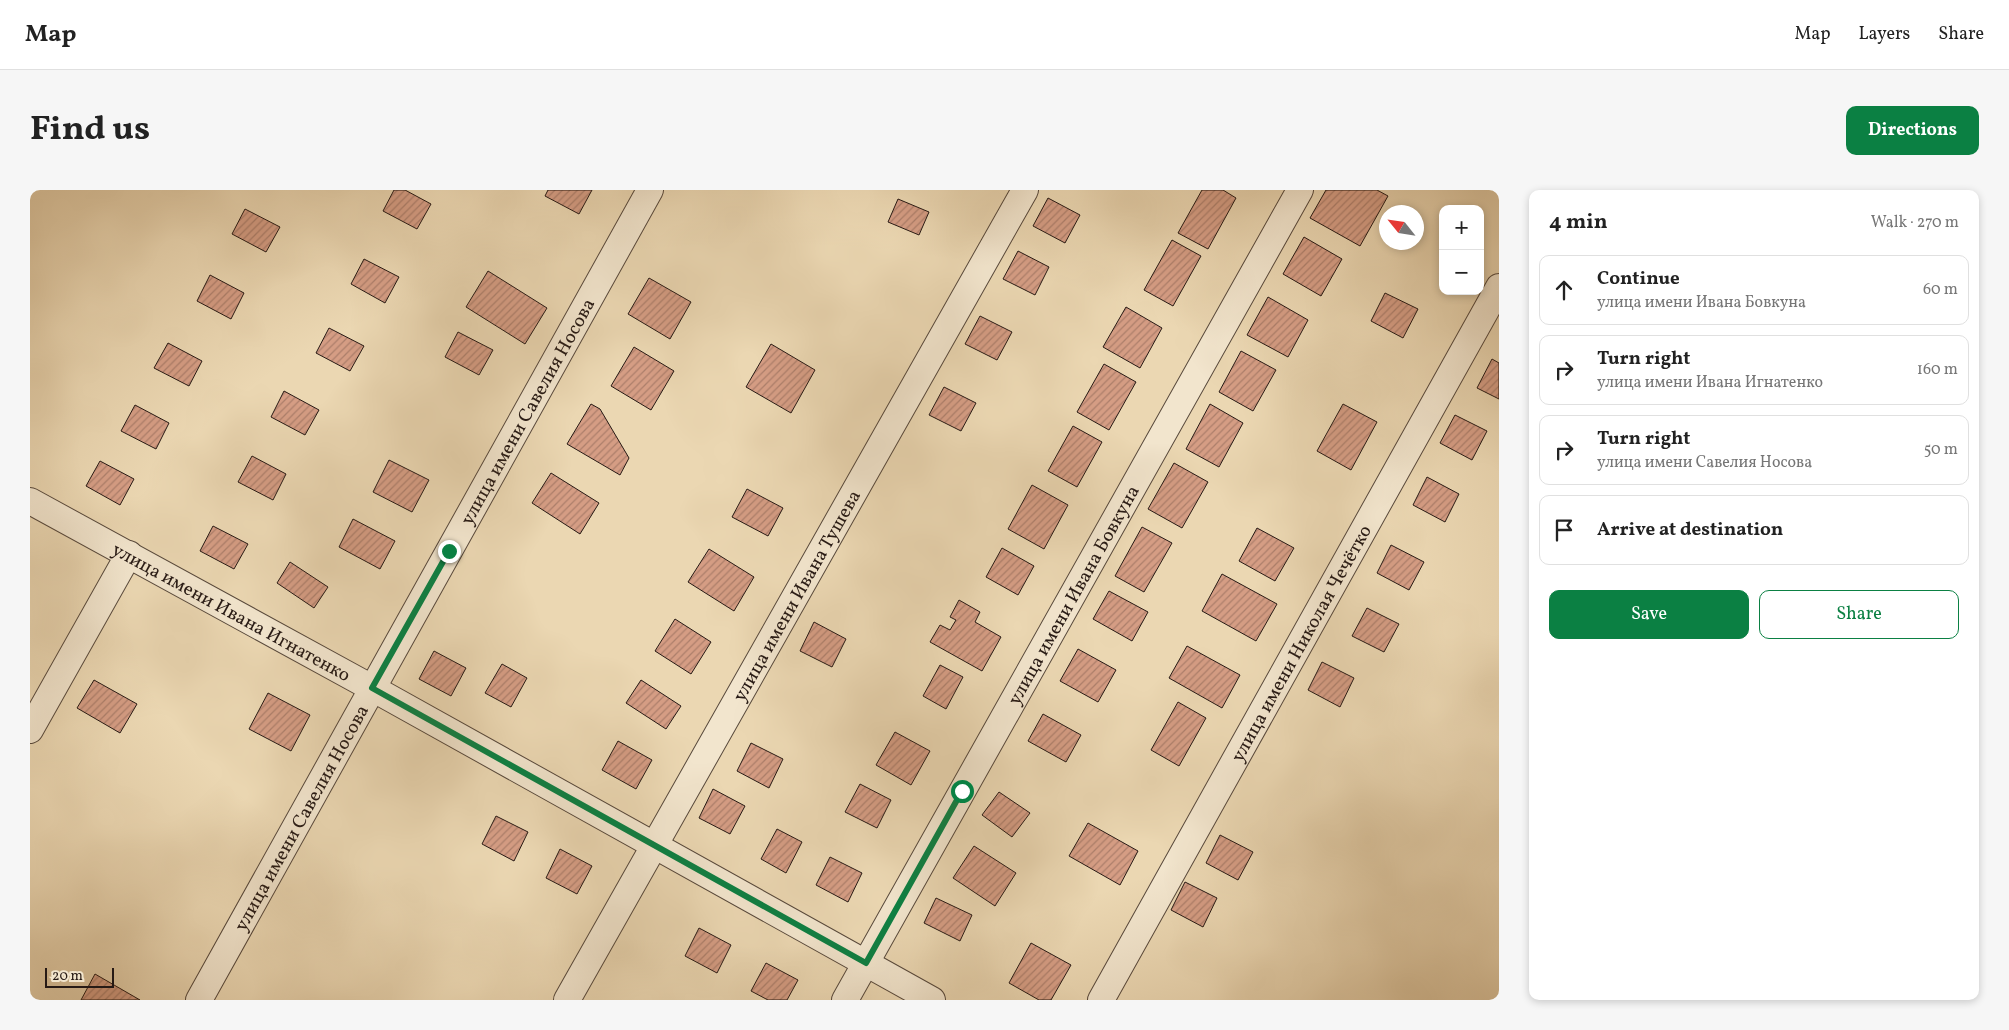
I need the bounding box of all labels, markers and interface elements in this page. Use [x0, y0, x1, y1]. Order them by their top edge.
text: Map [25, 18, 76, 52]
text: Map [1794, 22, 1830, 47]
text: Layers [1858, 22, 1910, 47]
text: Share [1938, 22, 1984, 47]
text: Find us [30, 106, 150, 154]
button: Directions [1846, 106, 1979, 155]
north arrow [1379, 205, 1424, 250]
map controls [1439, 205, 1484, 295]
button: + [1439, 205, 1484, 250]
text: 4 min [1549, 208, 1608, 237]
text: Walk · 270 m [1871, 212, 1959, 234]
button: − [1439, 250, 1484, 295]
text: Continue [1597, 266, 1680, 292]
icon: ahead [1550, 276, 1578, 304]
text: 60 m [1923, 279, 1958, 301]
text: улица имени Ивана Бовкуна [1597, 292, 1806, 314]
street label: улица имени Савелия Носова [455, 294, 602, 530]
text: Turn right [1597, 346, 1690, 372]
icon: right [1550, 356, 1578, 384]
text: 160 m [1917, 359, 1958, 381]
text: улица имени Ивана Игнатенко [1597, 372, 1823, 394]
text: Turn right [1597, 426, 1690, 452]
icon: right [1550, 436, 1578, 464]
text: 50 m [1924, 439, 1958, 461]
text: улица имени Савелия Носова [1597, 452, 1812, 474]
street label: улица имени Ивана Бовкуна [1002, 481, 1147, 710]
street label: улица имени Ивана Тушева [727, 486, 868, 707]
icon: arrive [1550, 516, 1578, 544]
text: Arrive at destination [1597, 517, 1783, 543]
street label: улица имени Николая Чечётко [1226, 521, 1379, 767]
street label: улица имени Ивана Игнатенко [107, 537, 355, 689]
route end [438, 540, 461, 563]
button: Save [1549, 590, 1749, 639]
button: Share [1759, 590, 1959, 639]
street label: улица имени Савелия Носова [229, 700, 376, 936]
route start [951, 780, 974, 803]
scale bar [45, 965, 114, 988]
text: 20 m [52, 967, 83, 986]

